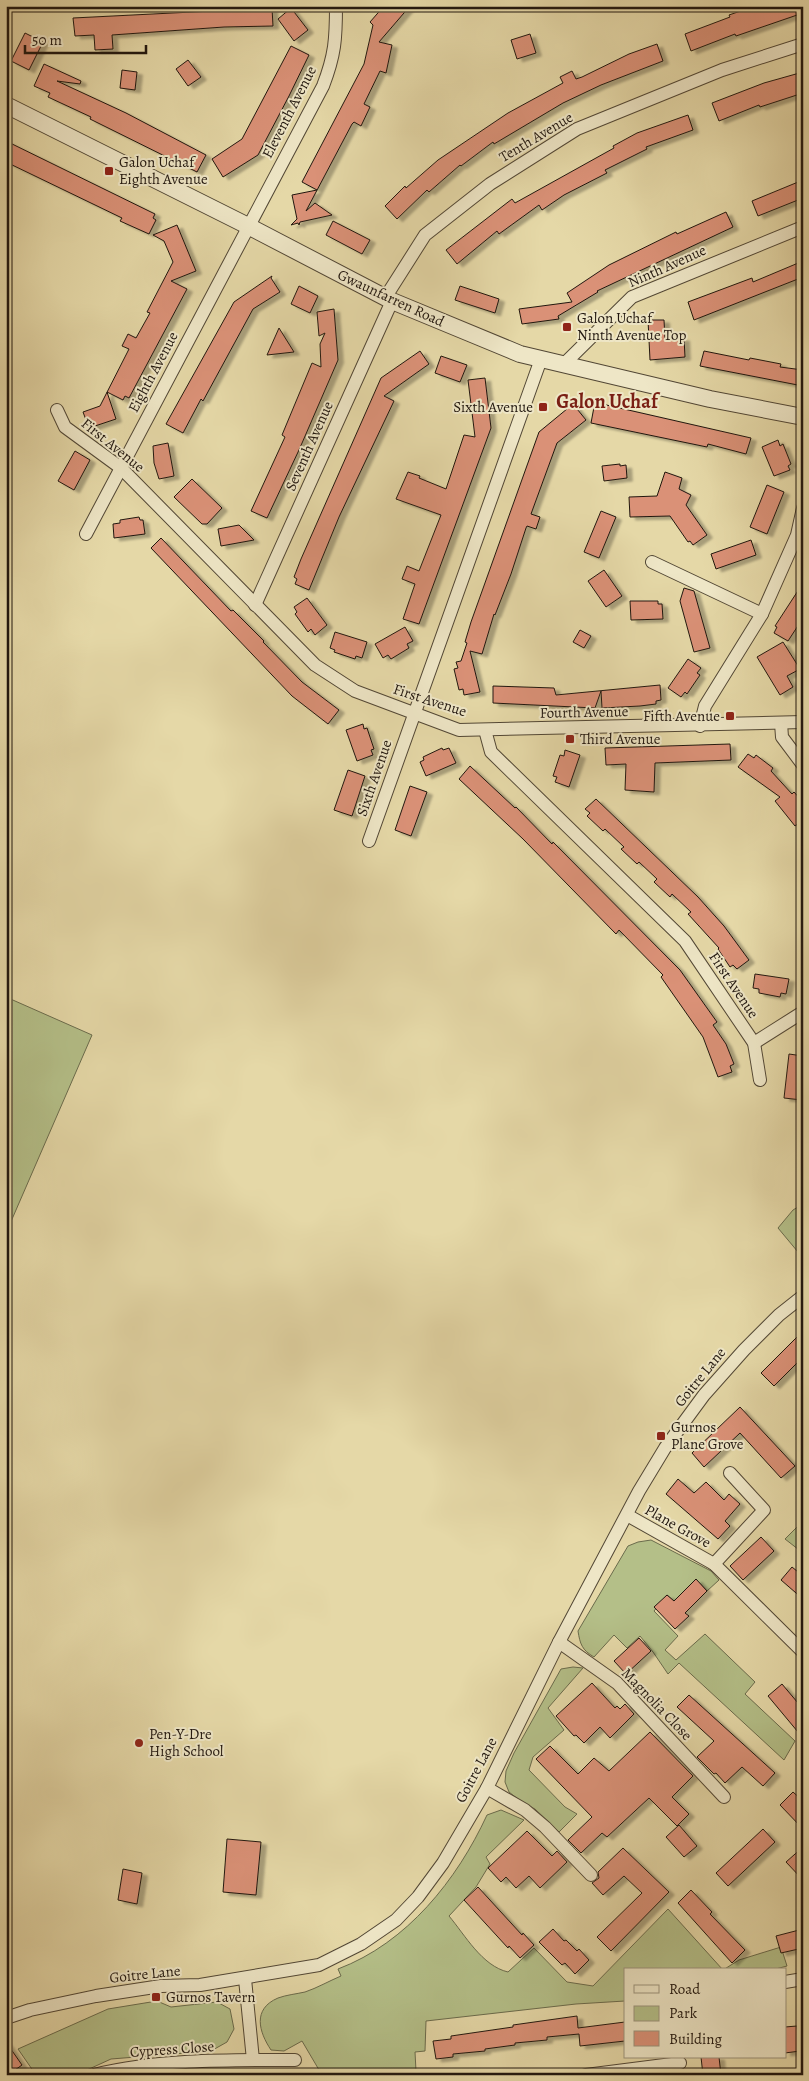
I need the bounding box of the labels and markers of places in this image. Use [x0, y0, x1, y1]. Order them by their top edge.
place label: Galon Uchaf Eighth Avenue [119, 152, 208, 189]
marker: Galon Uchaf Eighth Avenue [103, 165, 115, 177]
place label: Galon Uchaf Ninth Avenue Top [577, 308, 686, 345]
marker: Galon Uchaf Ninth Avenue Top [561, 321, 573, 333]
place label: Sixth Avenue [453, 397, 533, 417]
marker: Sixth Avenue [537, 401, 549, 413]
place label: Fifth Avenue [643, 706, 720, 726]
marker: Fifth Avenue [724, 710, 736, 722]
place label: Third Avenue [580, 729, 661, 749]
marker: Third Avenue [564, 733, 576, 745]
place label: Gurnos Plane Grove [671, 1417, 744, 1454]
marker: Gurnos Plane Grove [655, 1430, 667, 1442]
place label: Pen-Y-Dre High School [149, 1724, 224, 1761]
marker: Pen-Y-Dre High School [133, 1737, 145, 1749]
place label: Gurnos Tavern [166, 1987, 256, 2007]
marker: Gurnos Tavern [150, 1991, 162, 2003]

